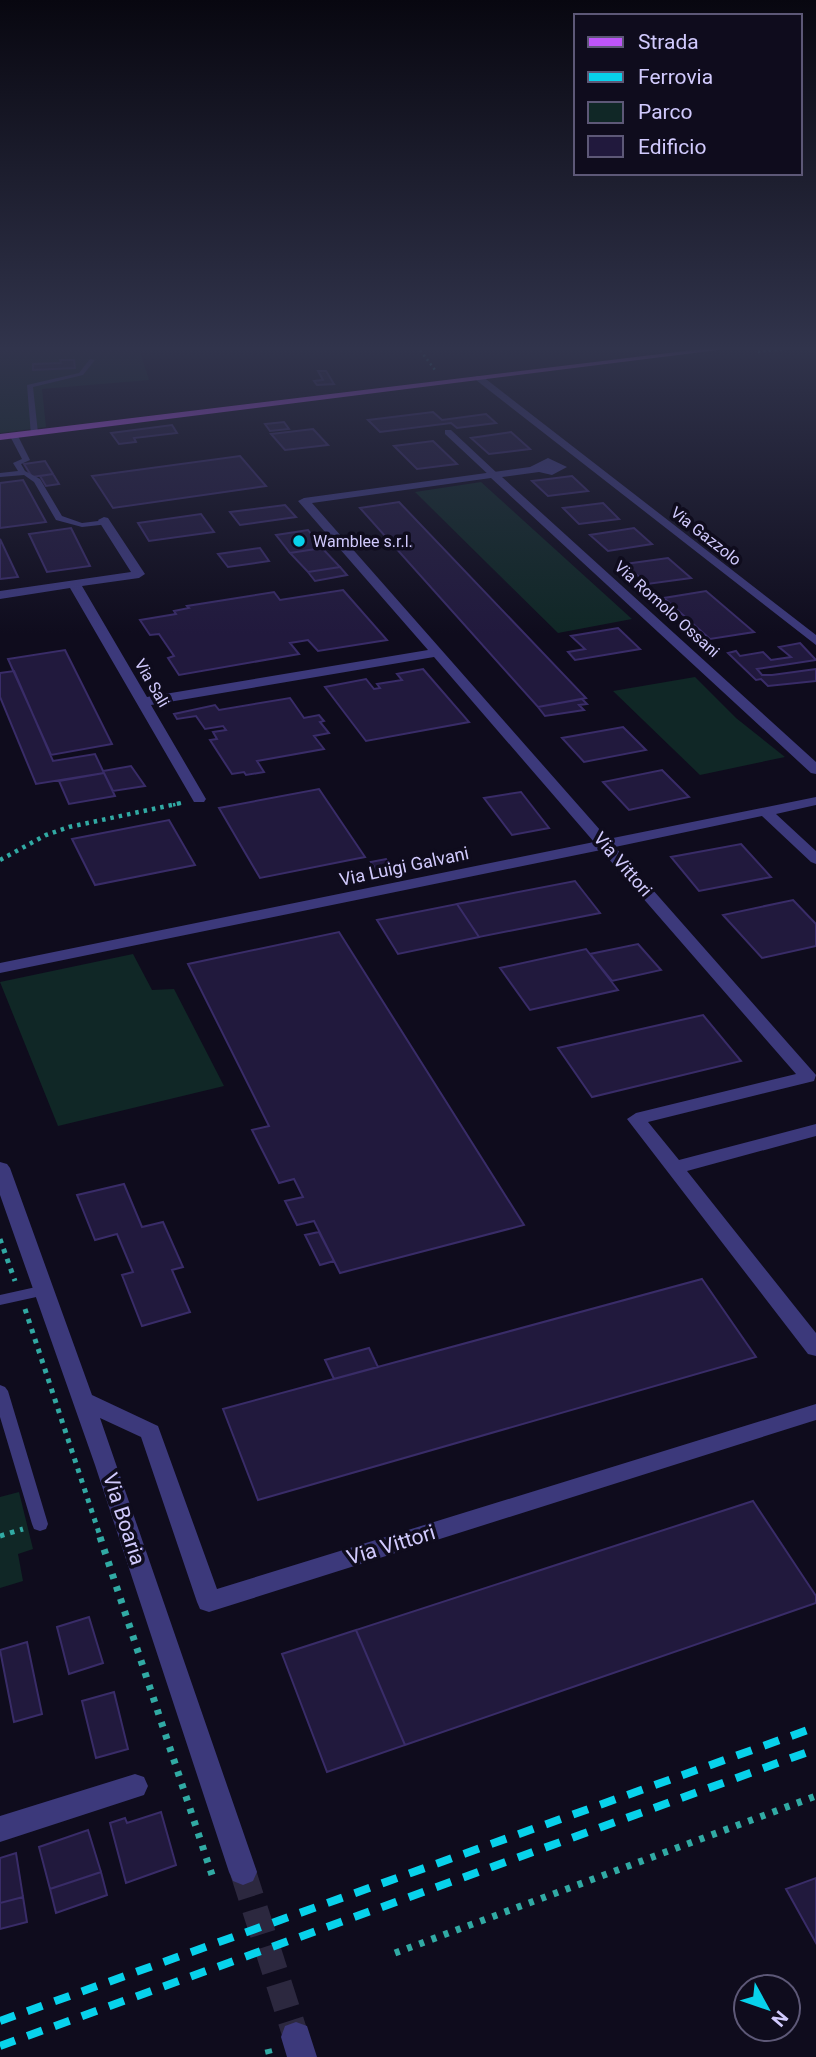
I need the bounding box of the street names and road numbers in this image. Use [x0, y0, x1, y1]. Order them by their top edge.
street label: Via Gazzolo [667, 503, 745, 569]
street label: Via Romolo Ossani [611, 557, 723, 661]
street label: Via Sali [131, 655, 173, 711]
street label: Via Vittori [589, 828, 657, 900]
street label: Via Luigi Galvani [337, 842, 471, 890]
street label: Via Boaria [98, 1470, 150, 1568]
street label: Via Vittori [344, 1520, 438, 1570]

